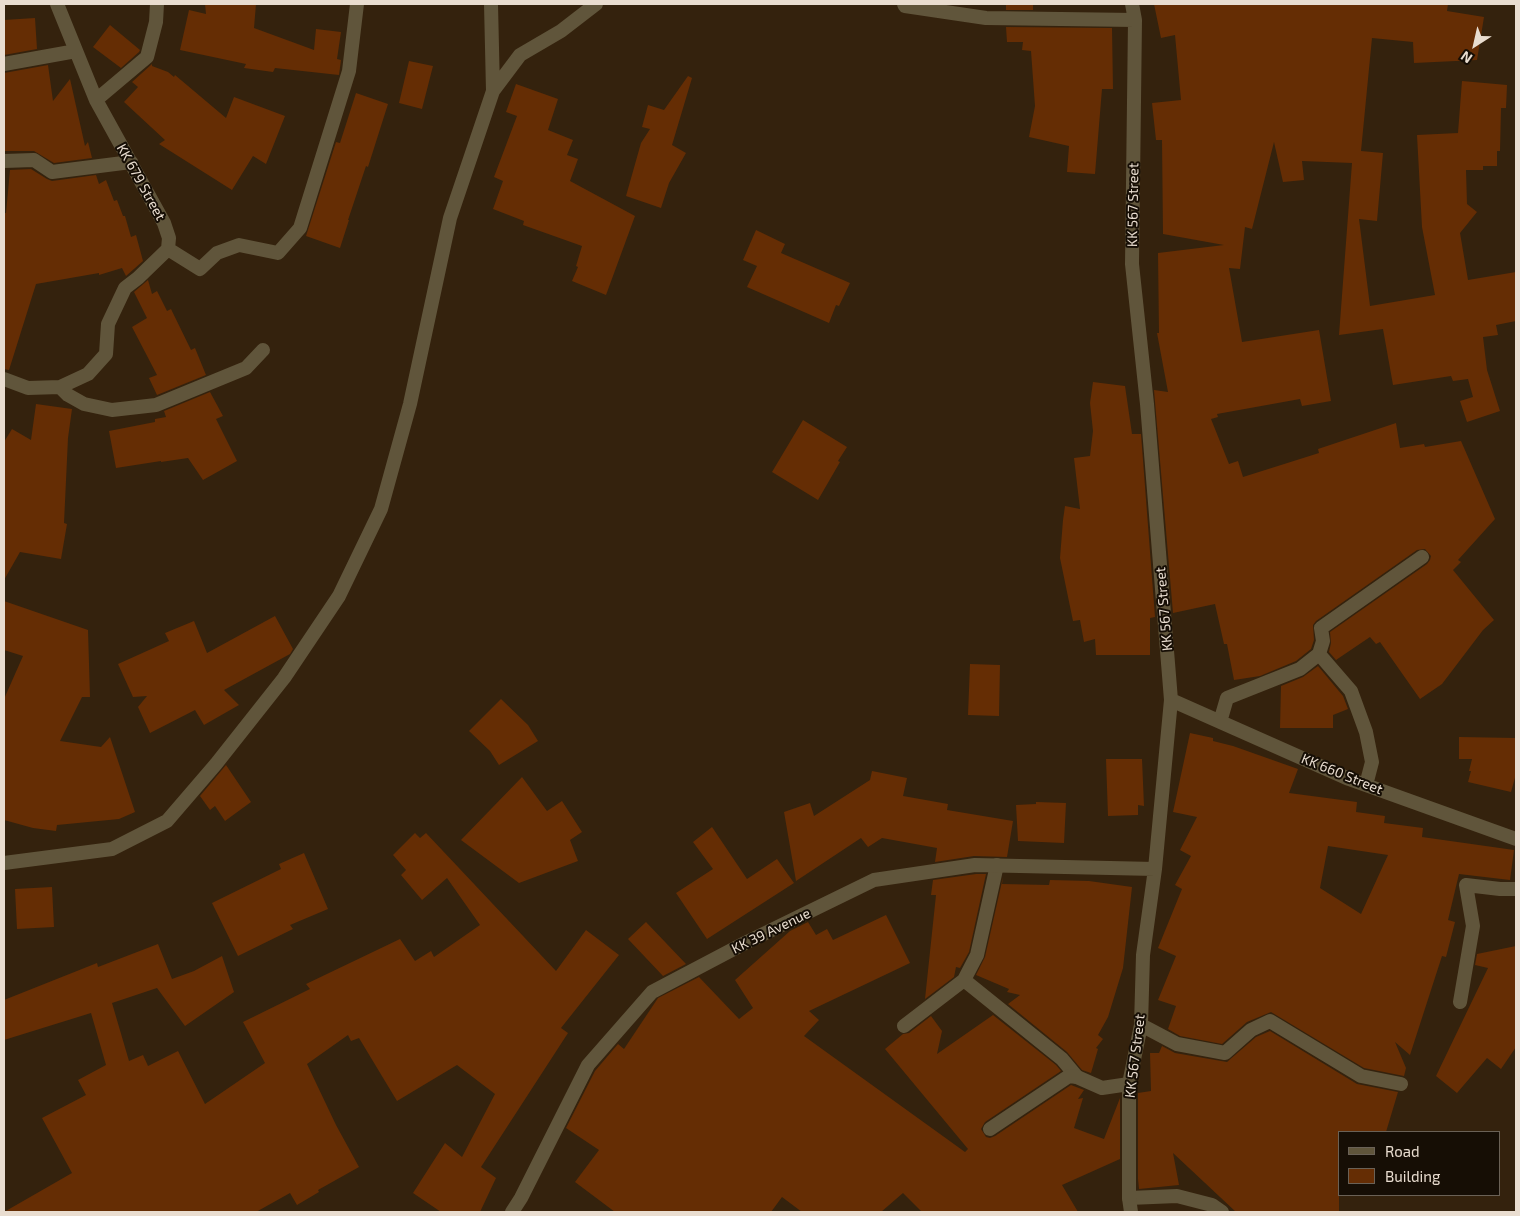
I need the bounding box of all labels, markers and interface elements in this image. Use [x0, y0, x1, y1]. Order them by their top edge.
north arrow [1450, 20, 1500, 70]
text: N [1457, 48, 1475, 68]
street label: KK 679 Street [113, 141, 169, 223]
street label: KK 567 Street [1124, 163, 1142, 247]
street label: KK 567 Street [1152, 566, 1176, 652]
street label: KK 660 Street [1299, 750, 1385, 798]
street label: KK 39 Avenue [729, 905, 813, 957]
street label: KK 567 Street [1122, 1013, 1148, 1099]
legend [1338, 1131, 1500, 1196]
text: Road [1385, 1142, 1420, 1160]
text: Building [1385, 1167, 1440, 1185]

